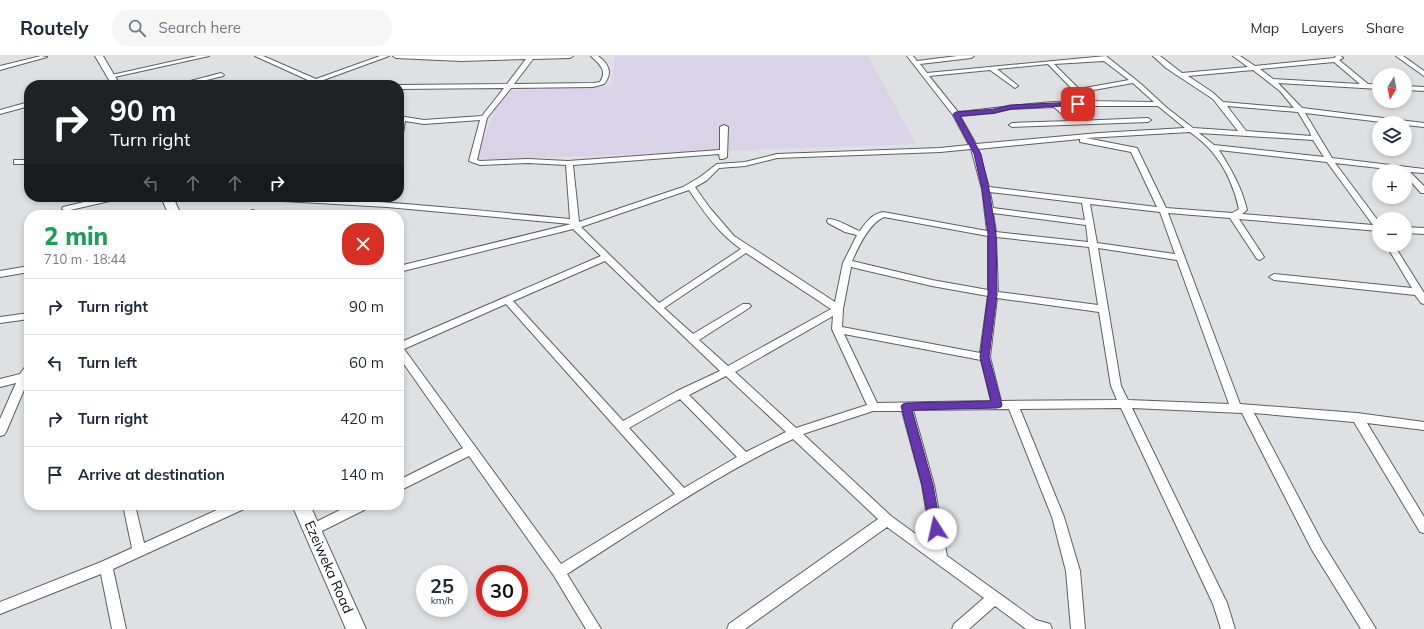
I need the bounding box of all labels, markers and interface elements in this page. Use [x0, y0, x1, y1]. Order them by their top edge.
search box [112, 10, 392, 46]
text: Routely [20, 16, 88, 40]
icon: search [126, 17, 148, 39]
text: Search here [158, 18, 241, 37]
text: Map [1250, 19, 1279, 37]
text: Layers [1301, 19, 1344, 37]
text: Share [1366, 19, 1404, 37]
north arrow [1372, 68, 1412, 108]
map controls [1372, 68, 1412, 252]
pin [1061, 87, 1095, 121]
text: 90 m [110, 93, 176, 128]
icon: arrive [1067, 93, 1089, 115]
icon: right [44, 96, 96, 148]
button: layers [1372, 116, 1412, 156]
text: Turn right [110, 128, 190, 151]
button: + [1372, 164, 1412, 204]
icon: left [140, 172, 162, 194]
icon: ahead [182, 172, 204, 194]
icon: ahead [224, 172, 246, 194]
icon: right [266, 172, 288, 194]
button: − [1372, 212, 1412, 252]
text: 2 min [44, 221, 108, 251]
button: close [342, 223, 384, 265]
text: 710 m · 18:44 [44, 251, 126, 267]
icon: right [44, 296, 66, 318]
text: Turn right [78, 297, 148, 316]
text: 90 m [349, 297, 384, 316]
icon: left [44, 352, 66, 374]
text: Turn left [78, 353, 137, 372]
text: 60 m [349, 353, 384, 372]
icon: right [44, 408, 66, 430]
text: Turn right [78, 409, 148, 428]
text: 420 m [340, 409, 384, 428]
icon: arrive [44, 464, 66, 486]
text: Arrive at destination [78, 465, 225, 484]
text: 140 m [340, 465, 384, 484]
position arrow [915, 508, 957, 550]
street label: Ezeiweka Road [301, 518, 357, 616]
speed limit sign: 30 [476, 565, 528, 617]
text: 25 [430, 573, 454, 598]
text: km/h [431, 594, 453, 607]

